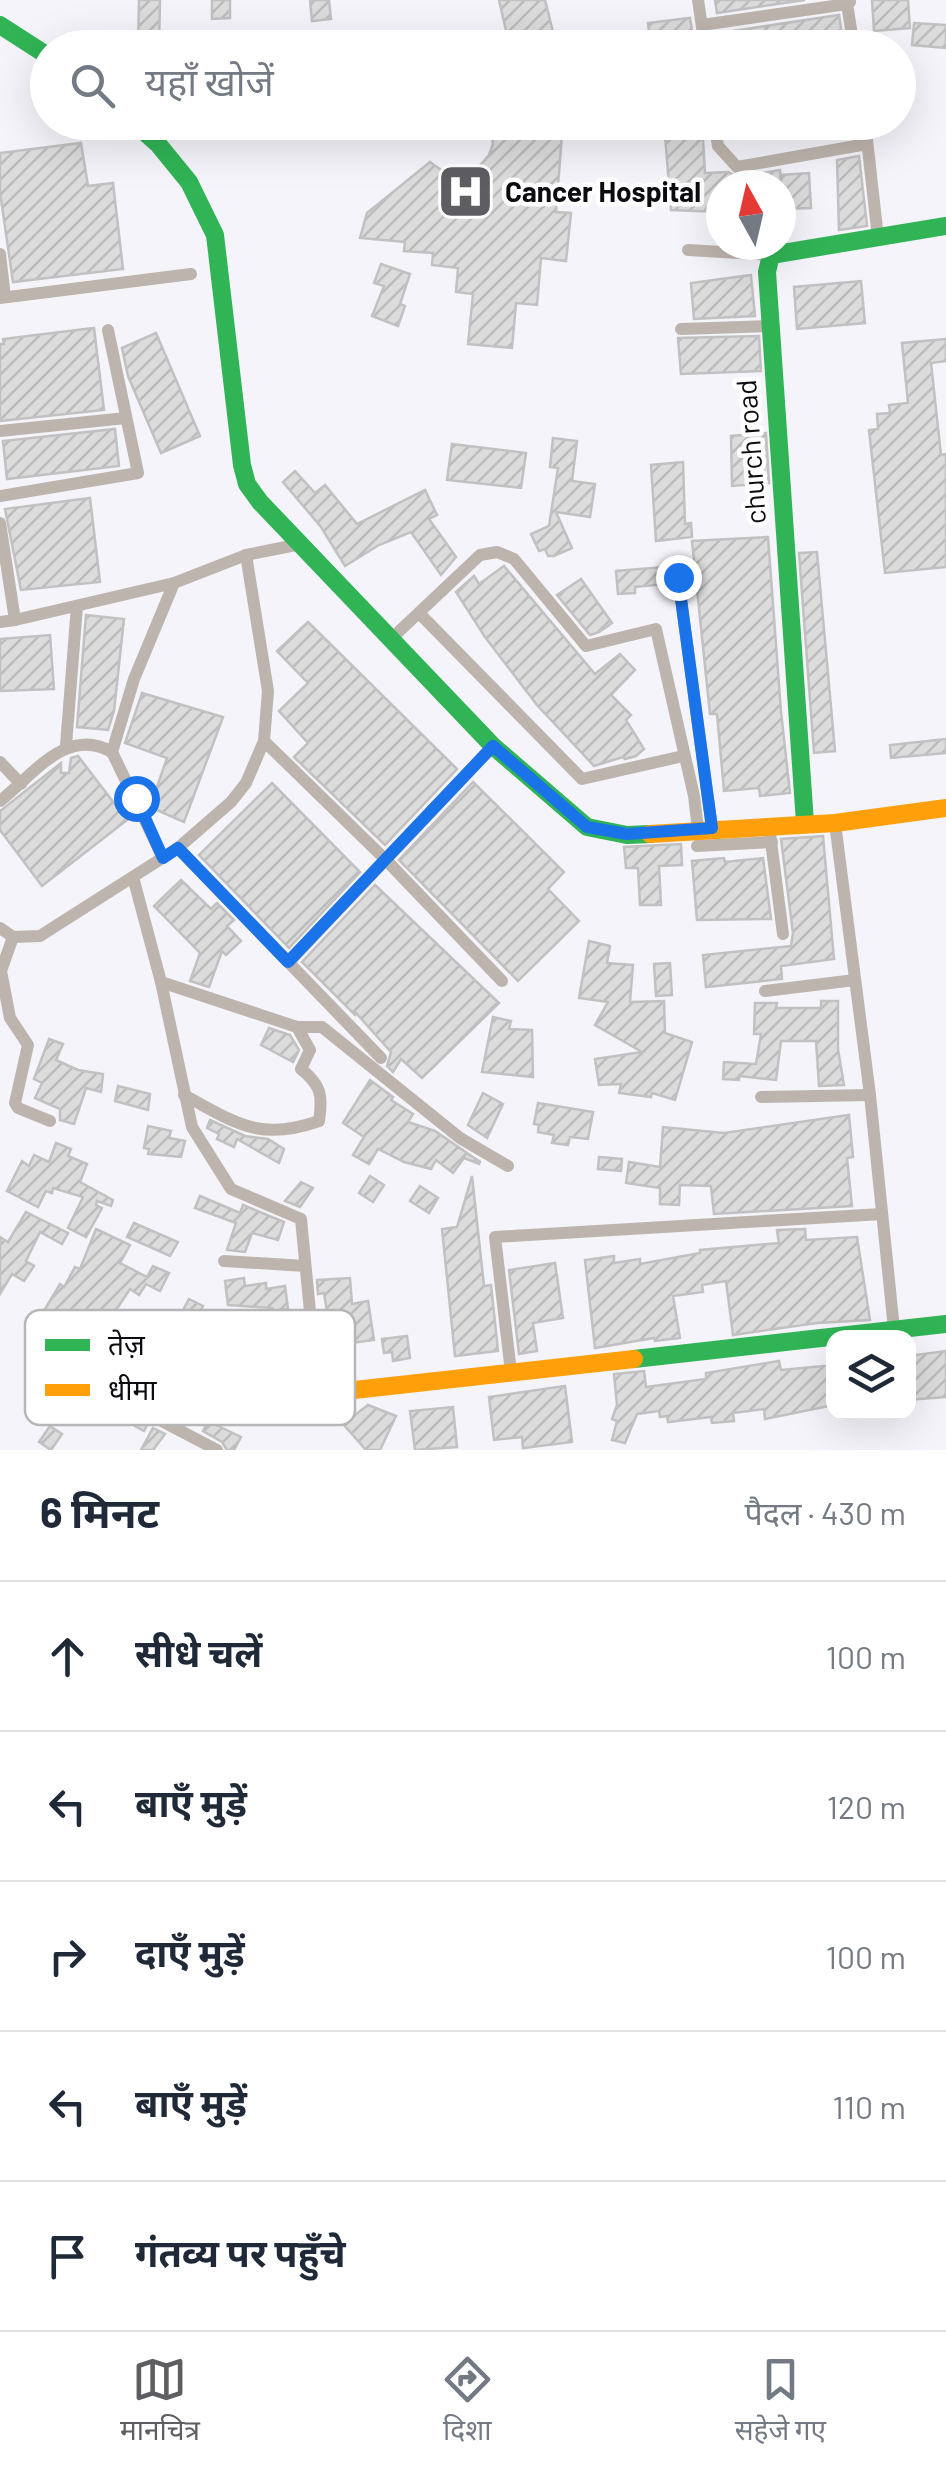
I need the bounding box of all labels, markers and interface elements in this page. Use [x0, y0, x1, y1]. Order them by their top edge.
search box [30, 30, 916, 140]
icon: search [65, 58, 120, 113]
text: यहाँ खोजें [145, 58, 274, 104]
hospital icon: Cancer Hospital [436, 162, 496, 222]
north arrow [706, 170, 796, 260]
place label: Cancer Hospital [505, 174, 701, 208]
street label: church road [728, 379, 772, 526]
route end [656, 555, 702, 601]
route start [114, 776, 160, 822]
legend [25, 1310, 355, 1425]
text: तेज़ [108, 1327, 146, 1361]
map controls [826, 1330, 916, 1420]
button: layers [826, 1330, 916, 1420]
text: धीमा [108, 1372, 157, 1406]
text: 6 मिनट [40, 1486, 159, 1536]
text: पैदल · 430 m [745, 1493, 906, 1531]
icon: ahead [40, 1629, 95, 1684]
text: सीधे चलें [135, 1629, 262, 1675]
text: 100 m [826, 1637, 906, 1675]
icon: left [40, 1779, 95, 1834]
text: बाएँ मुड़ें [135, 1779, 247, 1825]
text: 120 m [827, 1787, 906, 1825]
icon: right [40, 1929, 95, 1984]
text: दाएँ मुड़ें [135, 1929, 245, 1975]
text: 100 m [826, 1937, 906, 1975]
icon: left [40, 2079, 95, 2134]
text: बाएँ मुड़ें [135, 2079, 247, 2125]
text: 110 m [833, 2087, 906, 2125]
icon: arrive [40, 2229, 95, 2284]
text: गंतव्य पर पहुँचे [135, 2229, 346, 2275]
tab: मानचित्र [120, 2352, 200, 2451]
tab: दिशा [440, 2352, 495, 2451]
tab: सहेजे गए [735, 2352, 826, 2451]

